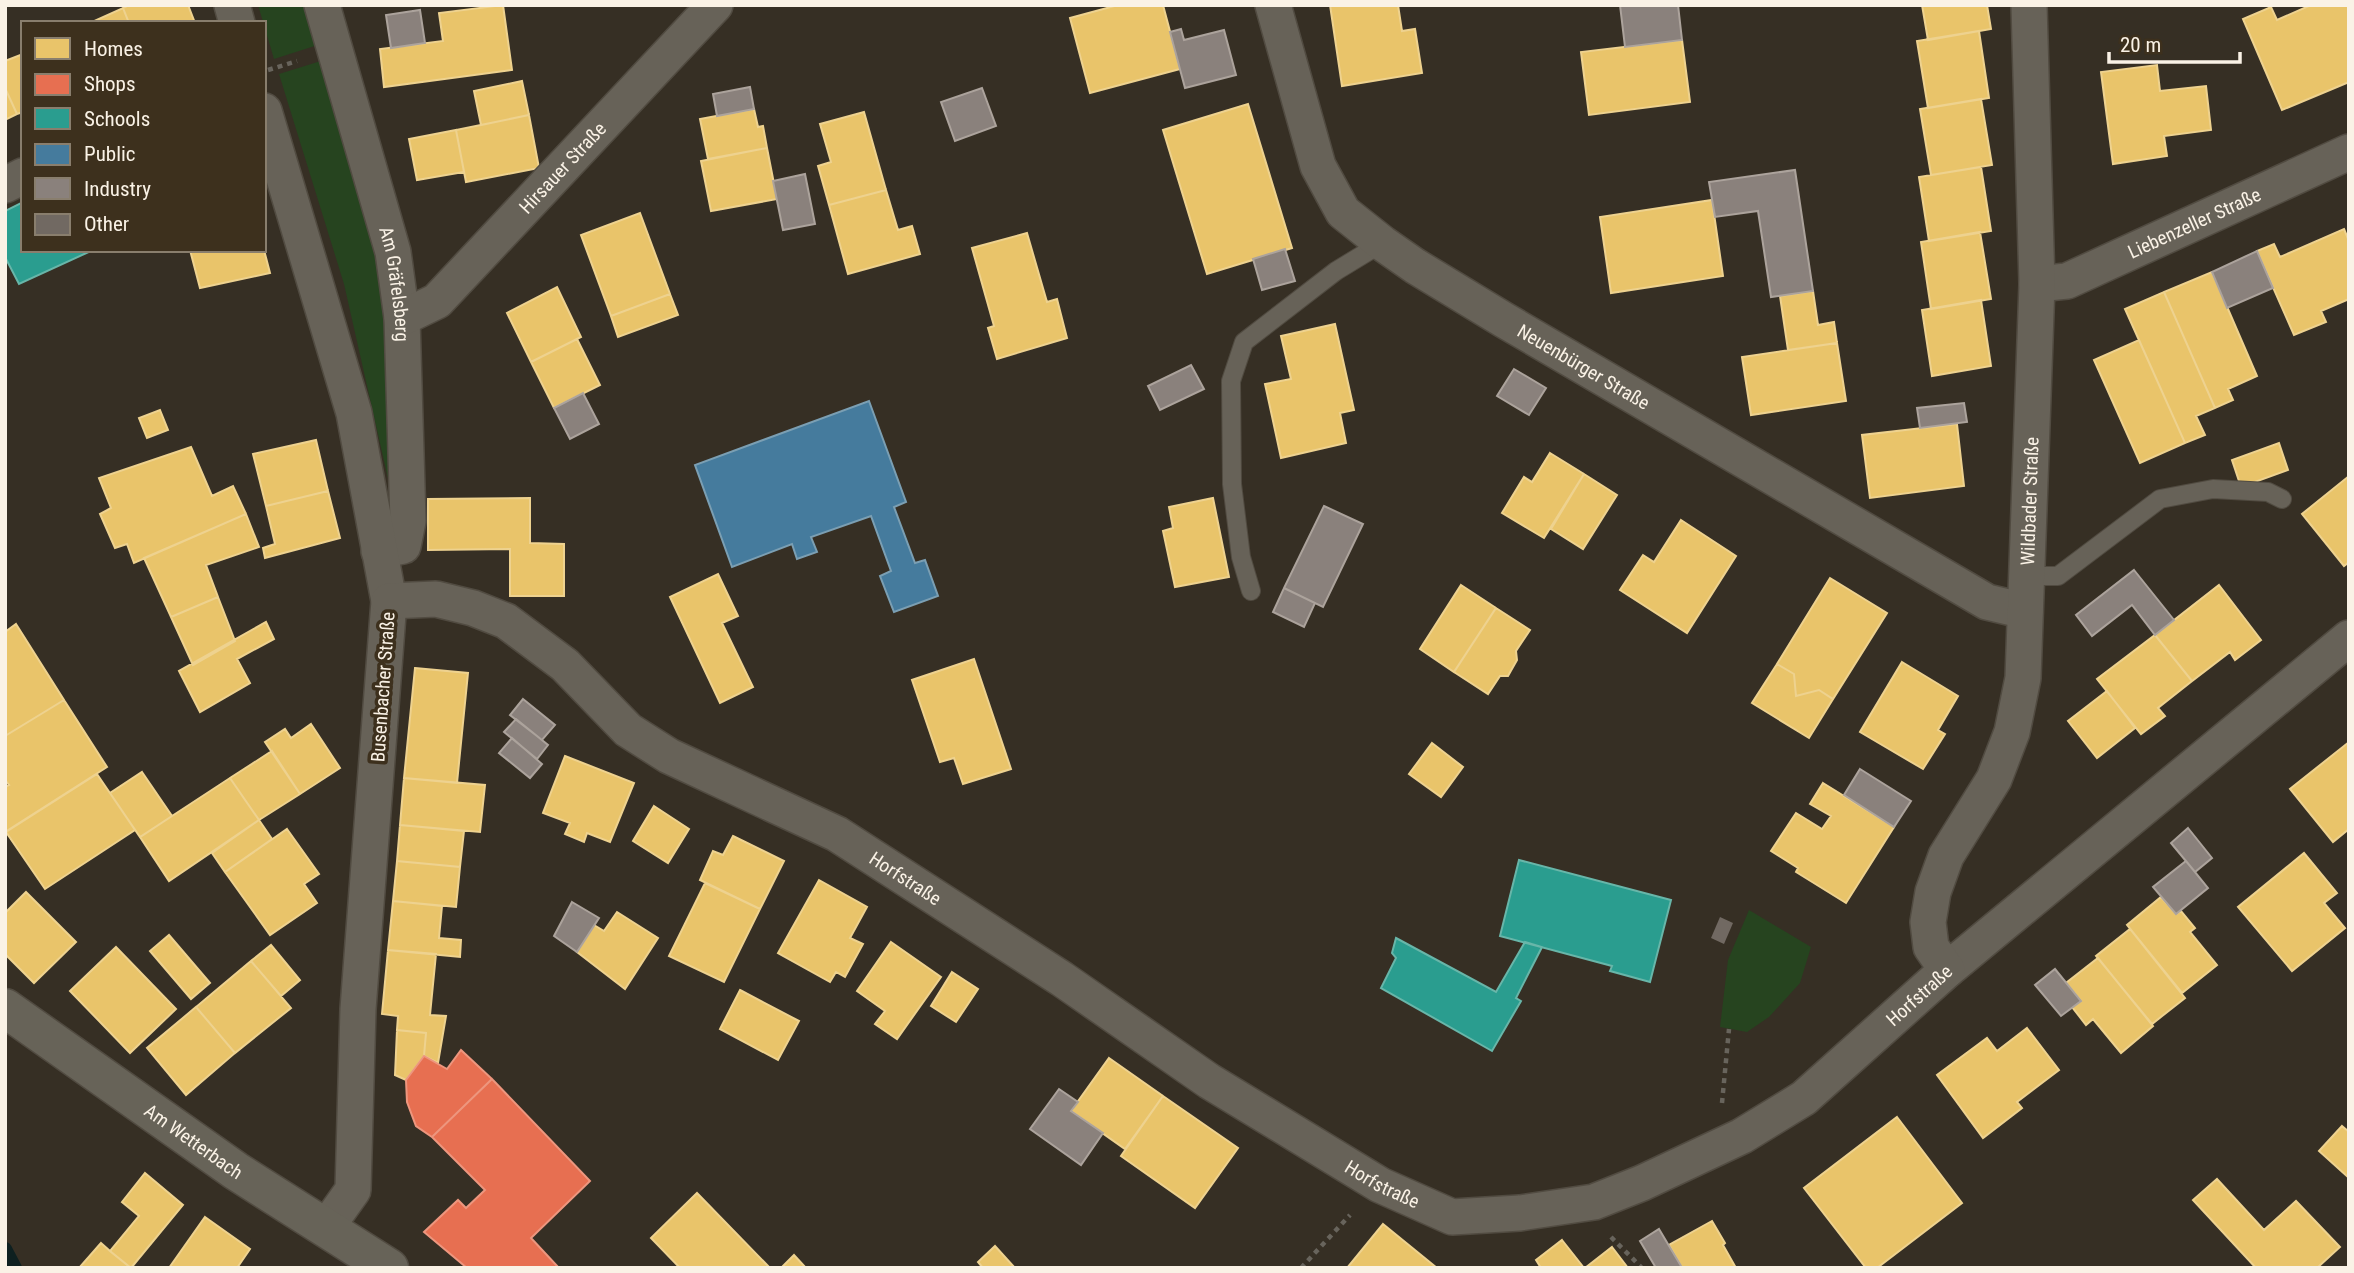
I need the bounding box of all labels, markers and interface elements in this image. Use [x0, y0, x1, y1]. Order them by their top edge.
legend [21, 21, 266, 252]
scale bar [2109, 21, 2240, 65]
text: 20 m [2120, 33, 2161, 57]
text: Homes [84, 37, 143, 61]
text: Shops [84, 72, 136, 96]
text: Schools [84, 107, 150, 131]
street label: Hirsauer Straße [514, 117, 611, 218]
text: Public [84, 142, 136, 166]
text: Industry [84, 177, 151, 201]
street label: Liebenzeller Straße [2124, 182, 2264, 263]
text: Other [84, 212, 129, 236]
street label: Am Gräfelsberg [375, 224, 414, 342]
street label: Neuenbürger Straße [1513, 319, 1654, 414]
street label: Wildbader Straße [2016, 436, 2043, 566]
street label: Busenbacher Straße [366, 611, 400, 763]
street label: Horfstraße [865, 847, 946, 910]
street label: Horfstraße [1881, 960, 1957, 1031]
street label: Am Wetterbach [140, 1099, 247, 1184]
street label: Horfstraße [1341, 1155, 1423, 1213]

